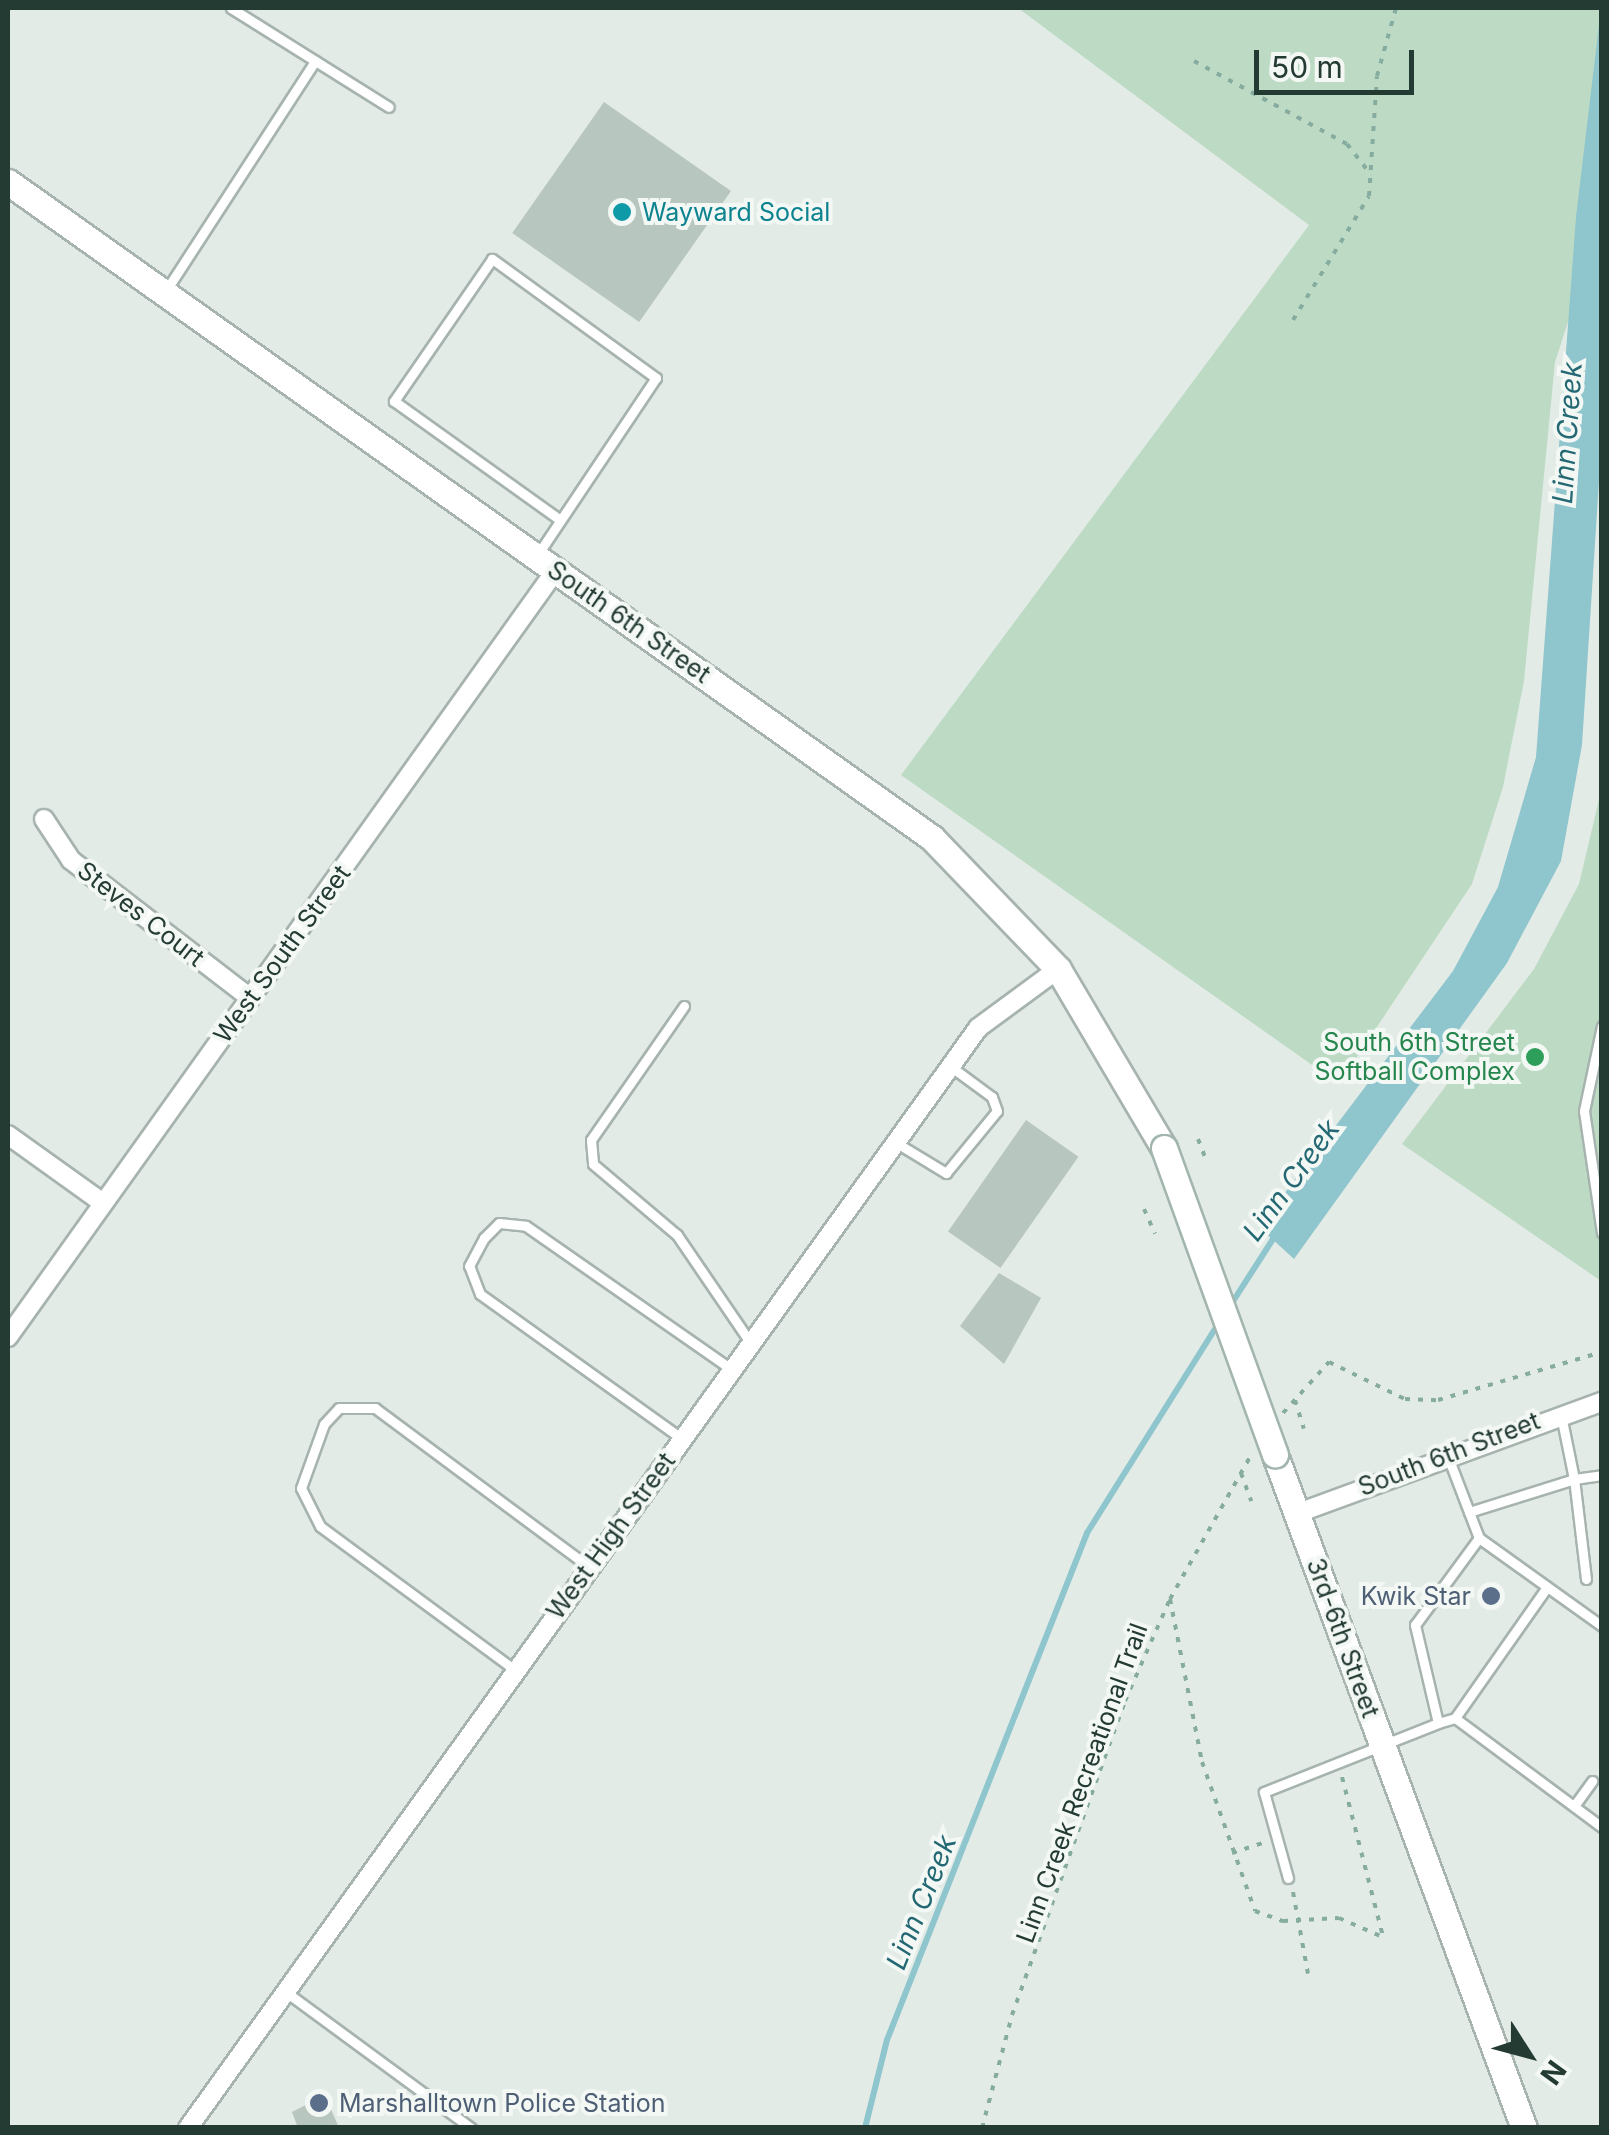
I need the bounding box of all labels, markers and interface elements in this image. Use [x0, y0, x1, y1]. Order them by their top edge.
scale bar [1259, 30, 1419, 92]
text: 50 m [1271, 49, 1343, 85]
place label: Wayward Social [642, 197, 830, 227]
marker: Wayward Social [611, 201, 633, 223]
water label: Linn Creek [1545, 361, 1589, 505]
street label: South 6th Street [542, 555, 716, 689]
street label: Steves Court [72, 855, 210, 973]
street label: West South Street [207, 859, 357, 1049]
place label: South 6th Street Softball Complex [1314, 1028, 1515, 1087]
marker: South 6th Street Softball Complex [1524, 1046, 1546, 1068]
water label: Linn Creek [1236, 1113, 1346, 1247]
street label: South 6th Street [1354, 1406, 1544, 1502]
street label: West High Street [540, 1447, 682, 1625]
street label: 3rd-6th Street [1300, 1554, 1386, 1722]
place label: Kwik Star [1361, 1581, 1471, 1611]
marker: Kwik Star [1480, 1585, 1502, 1607]
street label: Linn Creek Recreational Trail [1010, 1619, 1154, 1947]
water label: Linn Creek [879, 1830, 963, 1974]
north arrow [1479, 2005, 1579, 2105]
text: N [1533, 2054, 1573, 2091]
place label: Marshalltown Police Station [339, 2088, 665, 2118]
marker: Marshalltown Police Station [308, 2092, 330, 2114]

